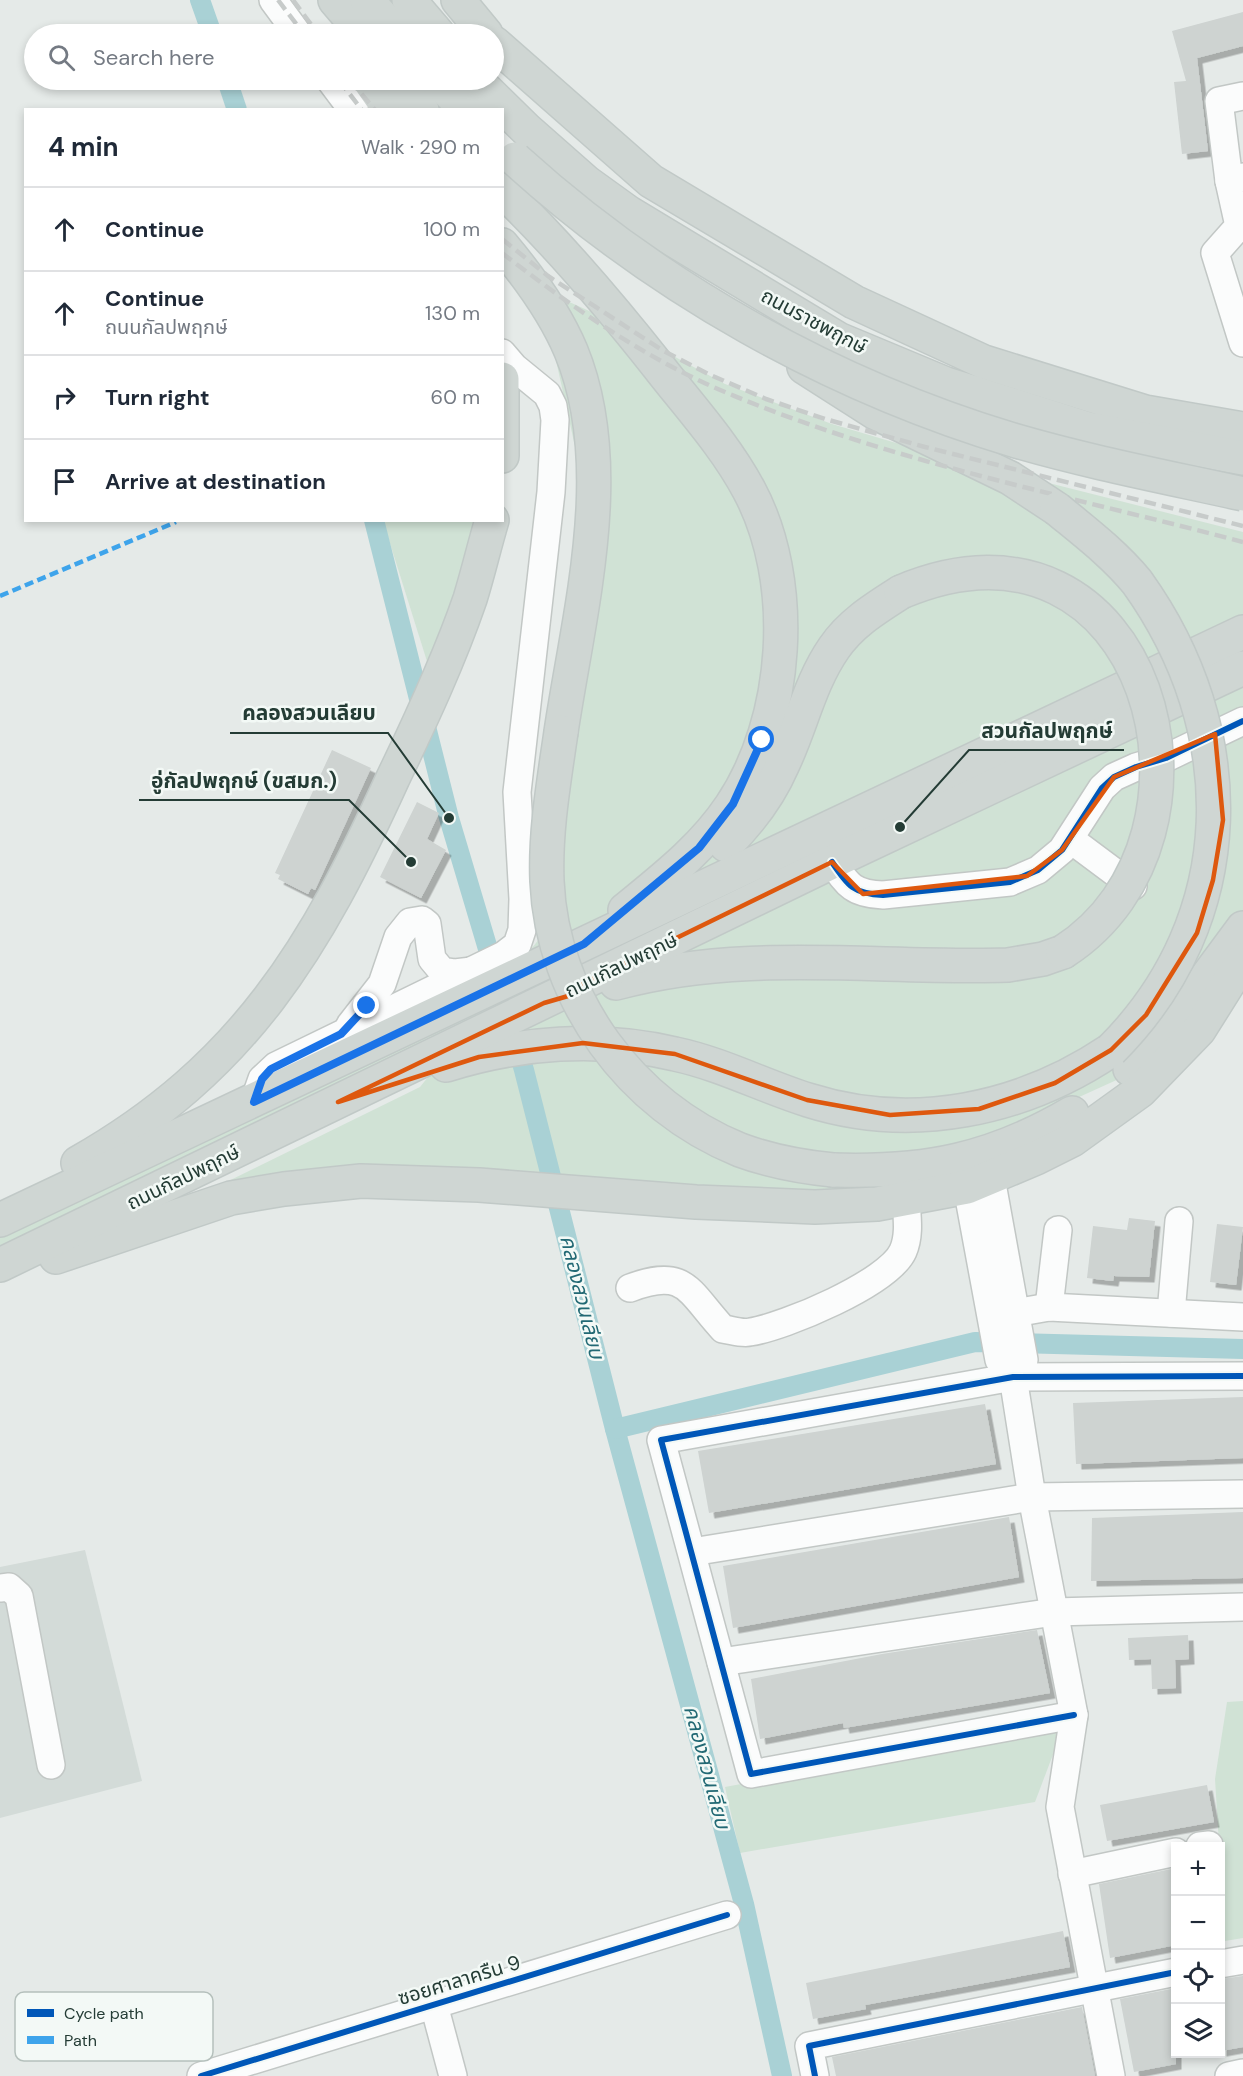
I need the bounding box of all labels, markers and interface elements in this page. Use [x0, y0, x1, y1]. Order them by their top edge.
search box [24, 24, 504, 90]
icon: search [45, 41, 78, 74]
text: Search here [93, 43, 214, 72]
text: 4 min [48, 130, 119, 164]
text: Walk · 290 m [361, 134, 480, 160]
icon: ahead [48, 213, 81, 246]
text: Continue [105, 215, 204, 244]
text: 100 m [423, 216, 480, 242]
street label: ถนนราชพฤกษ์ [757, 282, 872, 360]
text: Continue [105, 284, 204, 313]
icon: ahead [48, 297, 81, 330]
text: 130 m [425, 300, 480, 326]
text: ถนนกัลปพฤกษ์ [105, 314, 228, 340]
icon: right [48, 381, 81, 414]
text: Turn right [105, 383, 210, 412]
text: 60 m [431, 384, 480, 410]
icon: arrive [48, 465, 81, 498]
text: Arrive at destination [105, 467, 326, 496]
callout: คลองสวนเลียบ [230, 694, 388, 733]
text: คลองสวนเลียบ [242, 699, 376, 727]
callout: สวนกัลปพฤกษ์ [969, 711, 1124, 750]
text: สวนกัลปพฤกษ์ [981, 717, 1113, 745]
route start [748, 726, 774, 752]
callout: อู่กัลปพฤกษ์ (ขสมก.) [139, 761, 349, 800]
text: อู่กัลปพฤกษ์ (ขสมก.) [151, 767, 337, 795]
street label: ถนนกัลปพฤกษ์ [560, 926, 682, 1004]
route end [353, 992, 379, 1018]
street label: ถนนกัลปพฤกษ์ [122, 1138, 244, 1216]
water label: คลองสวนเลียบ [553, 1232, 611, 1363]
water label: คลองสวนเลียบ [677, 1702, 737, 1833]
map controls [1171, 1842, 1225, 2058]
button: + [1171, 1842, 1225, 1896]
button: − [1171, 1896, 1225, 1950]
street label: ซอยศาลาครืน 9 [395, 1949, 523, 2011]
button: locate [1171, 1950, 1225, 2004]
legend [15, 1992, 213, 2061]
text: Cycle path [64, 2003, 144, 2024]
button: layers [1171, 2004, 1225, 2058]
text: Path [64, 2030, 97, 2051]

